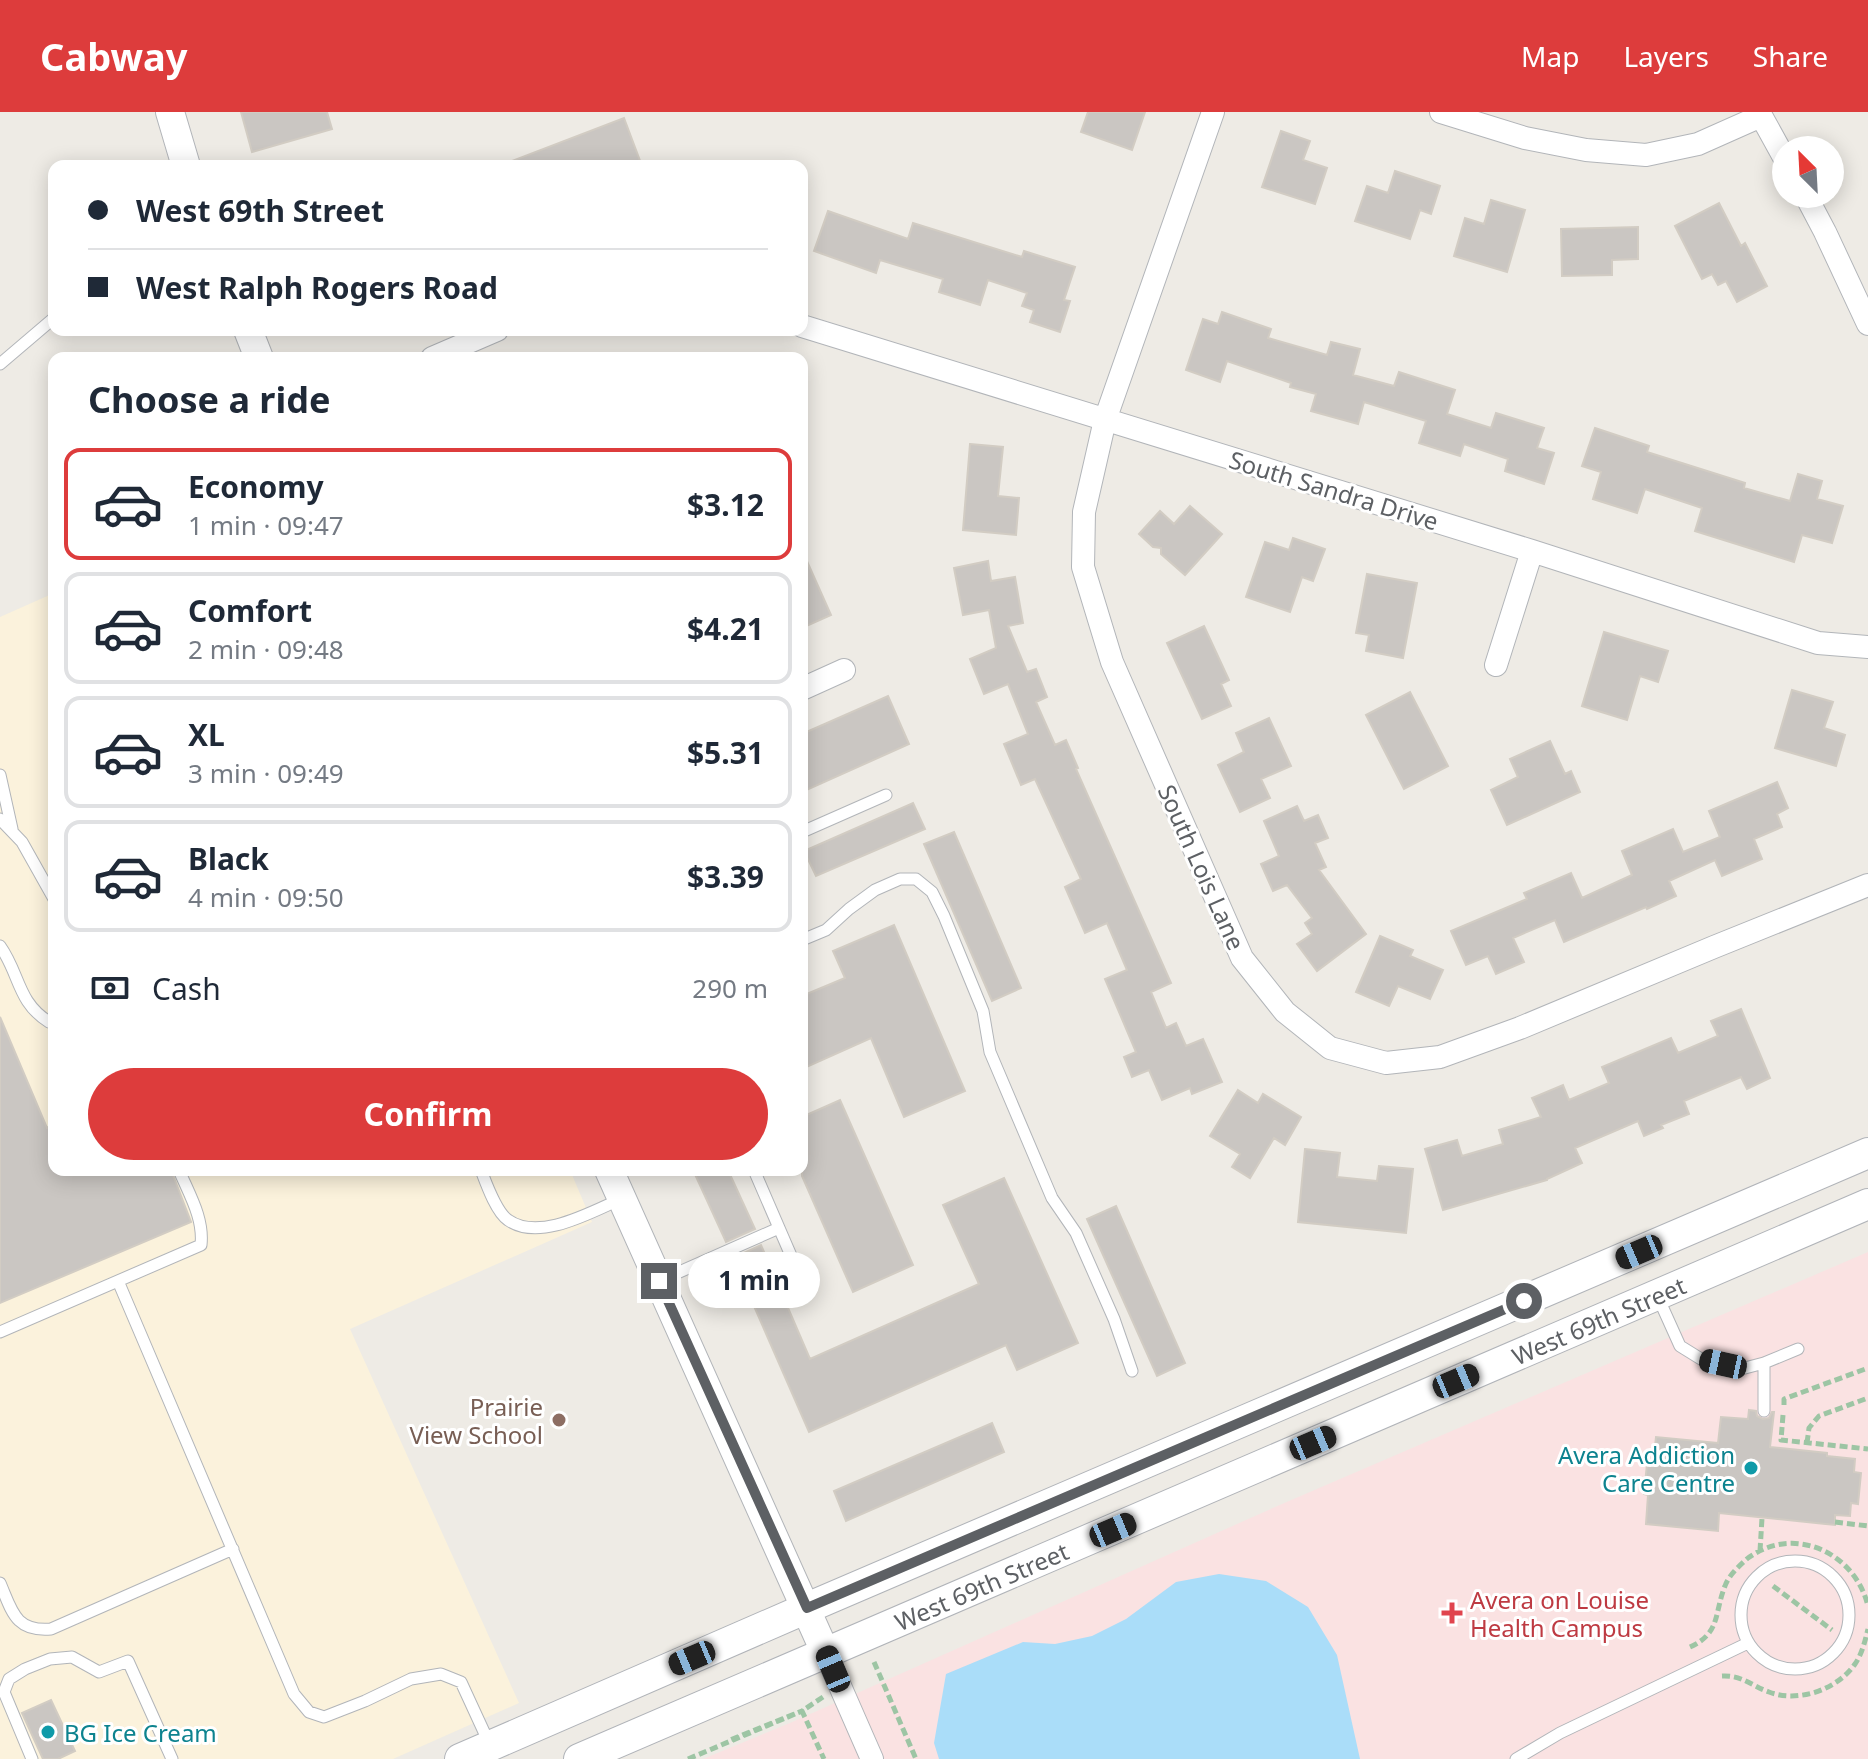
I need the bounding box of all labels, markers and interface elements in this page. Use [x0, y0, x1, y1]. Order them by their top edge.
text: Cabway [40, 30, 187, 82]
text: Map [1521, 37, 1579, 75]
text: Layers [1623, 37, 1709, 75]
text: Share [1753, 37, 1828, 75]
north arrow [1772, 136, 1844, 208]
map controls [1772, 136, 1844, 208]
text: West 69th Street [136, 190, 384, 231]
text: West Ralph Rogers Road [136, 267, 498, 308]
text: Choose a ride [88, 375, 330, 424]
street label: South Sandra Drive [1225, 443, 1443, 537]
text: Economy [188, 466, 324, 507]
icon: car [92, 468, 164, 540]
text: $3.12 [687, 484, 764, 525]
text: 1 min · 09:47 [188, 507, 344, 543]
text: Comfort [188, 590, 312, 631]
icon: car [92, 592, 164, 664]
text: $4.21 [687, 608, 764, 649]
text: 2 min · 09:48 [188, 631, 344, 667]
text: XL [188, 714, 225, 755]
icon: car [92, 716, 164, 788]
text: $5.31 [687, 732, 764, 773]
text: 3 min · 09:49 [188, 755, 344, 791]
street label: South Lois Lane [1151, 779, 1253, 955]
text: Black [188, 838, 269, 879]
icon: car [92, 840, 164, 912]
text: $3.39 [687, 856, 764, 897]
text: 4 min · 09:50 [188, 879, 344, 915]
icon: cash [88, 966, 132, 1010]
text: Cash [152, 968, 221, 1009]
text: 290 m [692, 970, 768, 1006]
button: Confirm [88, 1068, 768, 1160]
car [1612, 1232, 1666, 1272]
callout: 1 min [687, 1253, 819, 1309]
text: 1 min [718, 1262, 790, 1298]
route end [641, 1263, 677, 1299]
street label: West 69th Street [1507, 1268, 1691, 1372]
route start [1506, 1283, 1542, 1319]
car [1697, 1347, 1749, 1381]
car [1429, 1361, 1483, 1401]
place label: Prairie View School [409, 1390, 543, 1451]
marker: Prairie View School [550, 1411, 568, 1429]
car [1286, 1423, 1340, 1463]
place label: Avera Addiction Care Centre [1558, 1438, 1735, 1499]
marker: Avera Addiction Care Centre [1742, 1459, 1760, 1477]
car [1086, 1510, 1140, 1550]
street label: West 69th Street [889, 1534, 1074, 1638]
place label: Avera on Louise Health Campus [1470, 1583, 1649, 1644]
marker: Avera on Louise Health Campus [1441, 1602, 1463, 1624]
car [665, 1638, 719, 1678]
car [813, 1642, 853, 1696]
place label: BG Ice Cream [64, 1716, 217, 1749]
marker: BG Ice Cream [39, 1723, 57, 1741]

